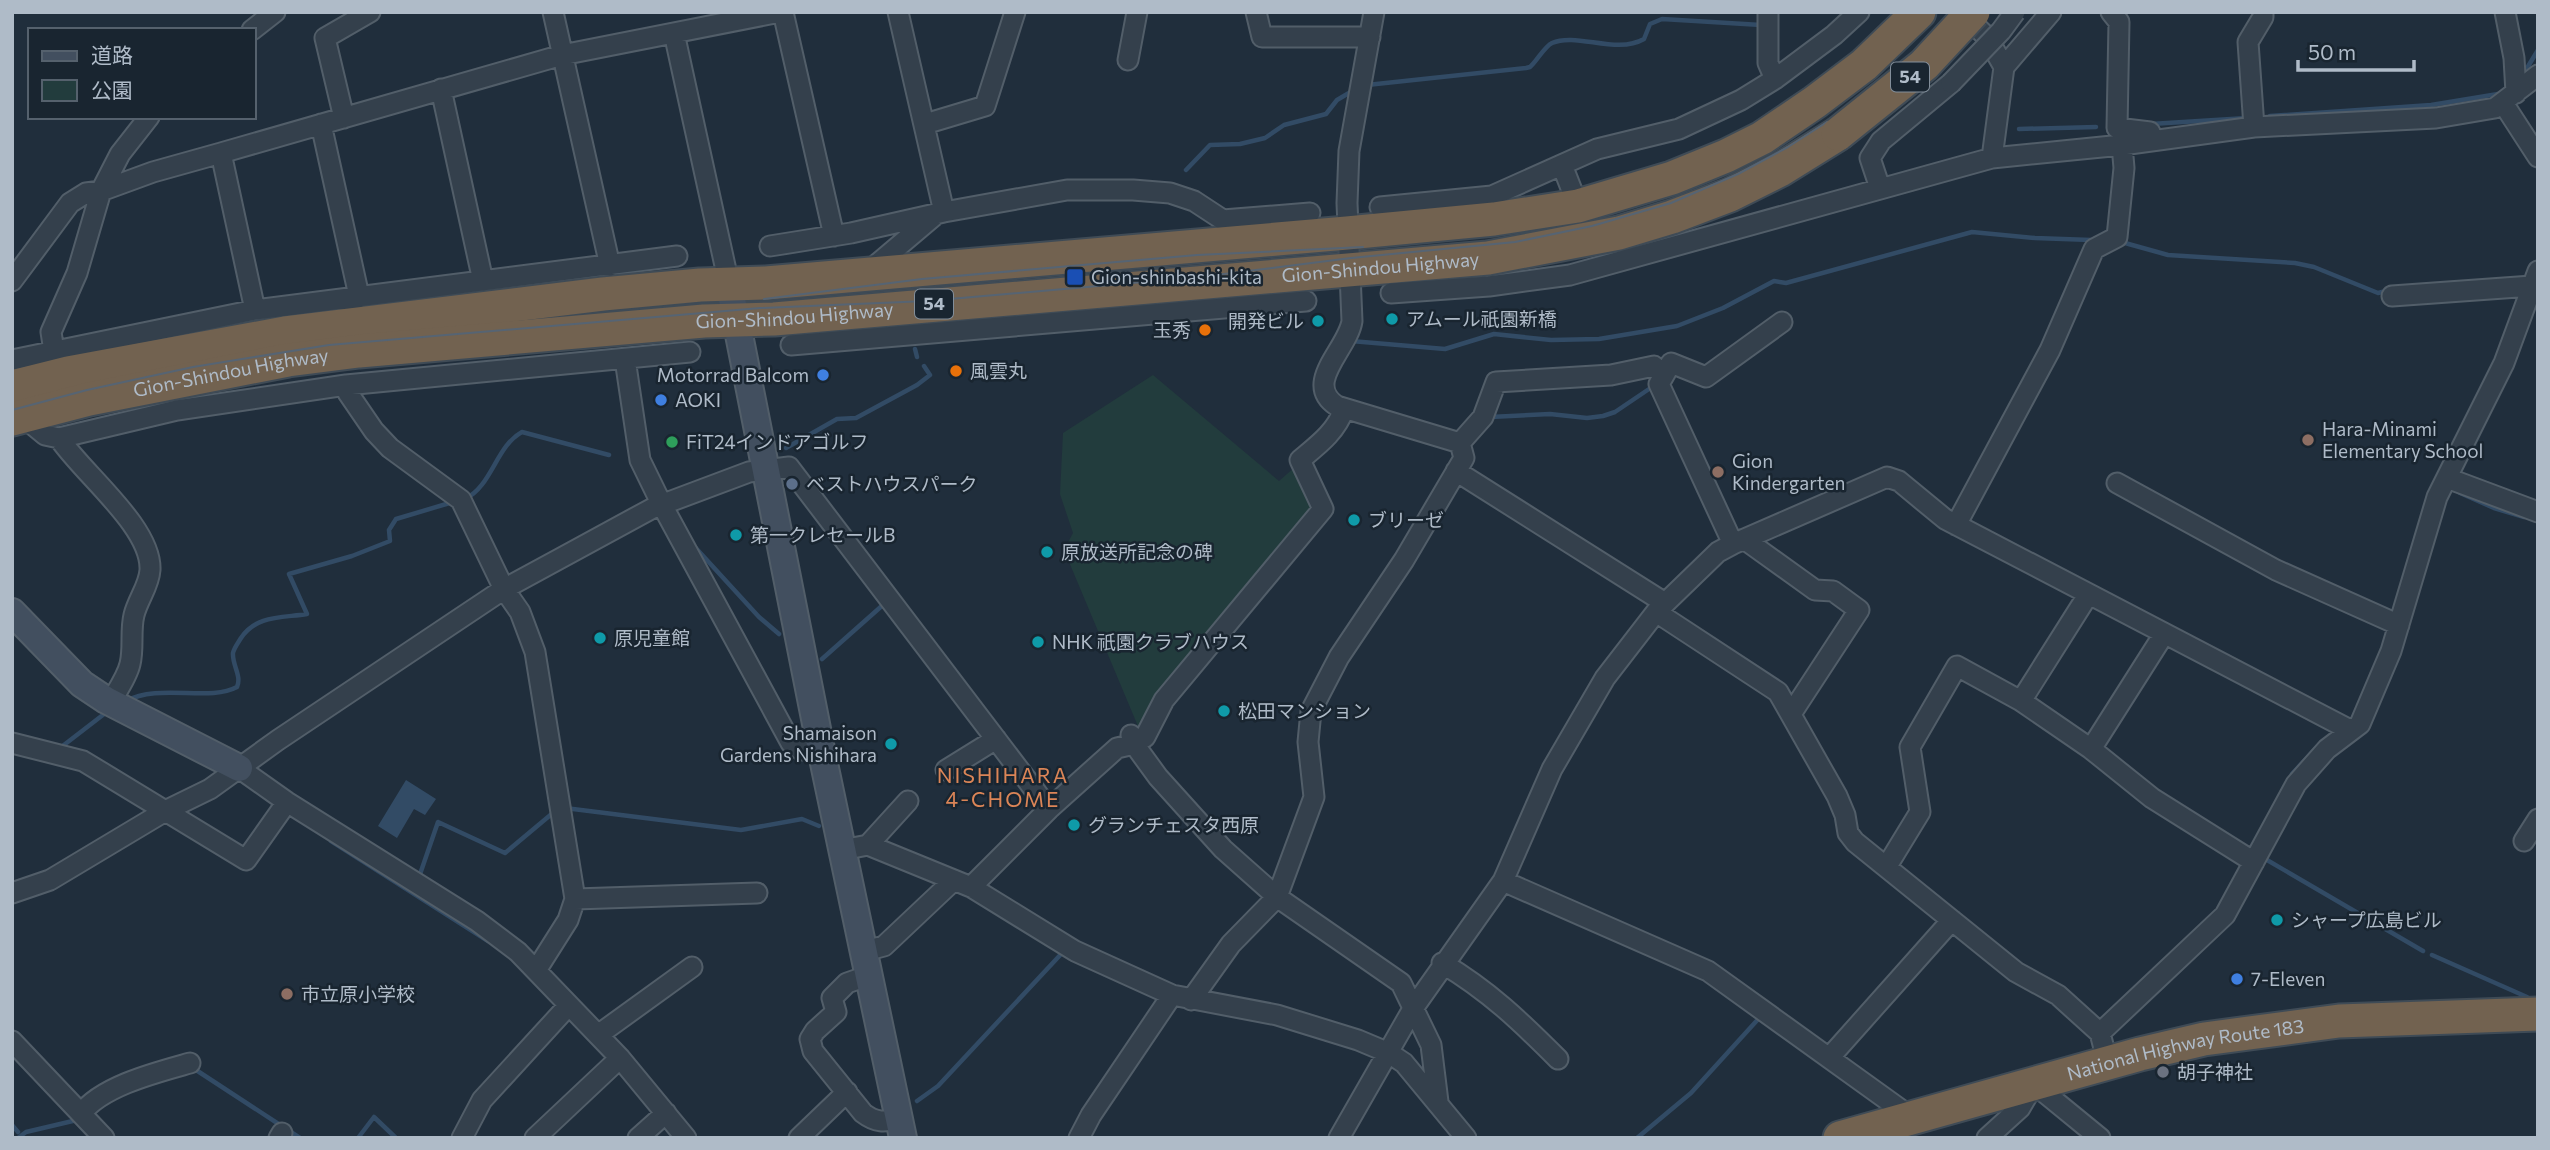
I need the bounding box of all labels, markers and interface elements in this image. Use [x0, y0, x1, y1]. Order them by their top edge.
legend [28, 28, 256, 119]
scale bar [2298, 28, 2414, 72]
text: 50 m [2308, 39, 2356, 64]
text: 道路 [91, 42, 133, 67]
road number: 54 [1891, 62, 1929, 92]
text: 公園 [91, 77, 133, 102]
street label: Gion-Shindou Highway [1281, 247, 1480, 287]
place label: Gion-shinbashi-kita [1091, 265, 1262, 288]
marker: Gion-shinbashi-kita [1065, 267, 1085, 287]
road number: 54 [915, 290, 953, 318]
street label: Gion-Shindou Highway [695, 297, 895, 333]
place label: アムール祇園新橋 [1406, 307, 1557, 330]
place label: 開発ビル [1228, 309, 1304, 332]
marker: アムール祇園新橋 [1384, 311, 1400, 327]
marker: 開発ビル [1310, 313, 1326, 329]
place label: 玉秀 [1153, 318, 1191, 341]
marker: 玉秀 [1197, 322, 1213, 338]
street label: Gion-Shindou Highway [131, 343, 330, 401]
place label: 風雲丸 [970, 359, 1027, 382]
place label: Motorrad Balcom [657, 363, 809, 386]
marker: 風雲丸 [948, 363, 964, 379]
marker: Motorrad Balcom [815, 367, 831, 383]
place label: AOKI [675, 388, 721, 411]
marker: AOKI [653, 392, 669, 408]
place label: Hara-Minami Elementary School [2322, 417, 2483, 462]
place label: FiT24インドアゴルフ [686, 430, 869, 453]
marker: Hara-Minami Elementary School [2300, 432, 2316, 448]
marker: FiT24インドアゴルフ [664, 434, 680, 450]
place label: Gion Kindergarten [1732, 449, 1845, 494]
marker: Gion Kindergarten [1710, 464, 1726, 480]
place label: ベストハウスパーク [806, 472, 977, 495]
marker: ベストハウスパーク [784, 476, 800, 492]
place label: ブリーゼ [1368, 508, 1444, 531]
marker: ブリーゼ [1346, 512, 1362, 528]
place label: 第一クレセールB [750, 523, 895, 546]
marker: 第一クレセールB [728, 527, 744, 543]
place label: 原放送所記念の碑 [1061, 540, 1213, 563]
marker: 原放送所記念の碑 [1039, 544, 1055, 560]
place label: 原児童館 [614, 626, 690, 649]
marker: 原児童館 [592, 630, 608, 646]
place label: NHK 祇園クラブハウス [1052, 630, 1249, 653]
marker: NHK 祇園クラブハウス [1030, 634, 1046, 650]
place label: 松田マンション [1238, 699, 1371, 722]
marker: 松田マンション [1216, 703, 1232, 719]
place label: Shamaison Gardens Nishihara [720, 721, 877, 766]
marker: Shamaison Gardens Nishihara [883, 736, 899, 752]
district label: NISHIHARA 4-CHOME [937, 762, 1069, 811]
place label: グランチェスタ西原 [1088, 813, 1259, 836]
marker: グランチェスタ西原 [1066, 817, 1082, 833]
place label: シャープ広島ビル [2291, 908, 2442, 931]
marker: シャープ広島ビル [2269, 912, 2285, 928]
place label: 7-Eleven [2251, 967, 2325, 990]
marker: 7-Eleven [2229, 971, 2245, 987]
place label: 市立原小学校 [301, 982, 415, 1005]
marker: 市立原小学校 [279, 986, 295, 1002]
street label: National Highway Route 183 [2064, 1014, 2305, 1085]
place label: 胡子神社 [2177, 1060, 2253, 1083]
marker: 胡子神社 [2155, 1064, 2171, 1080]

